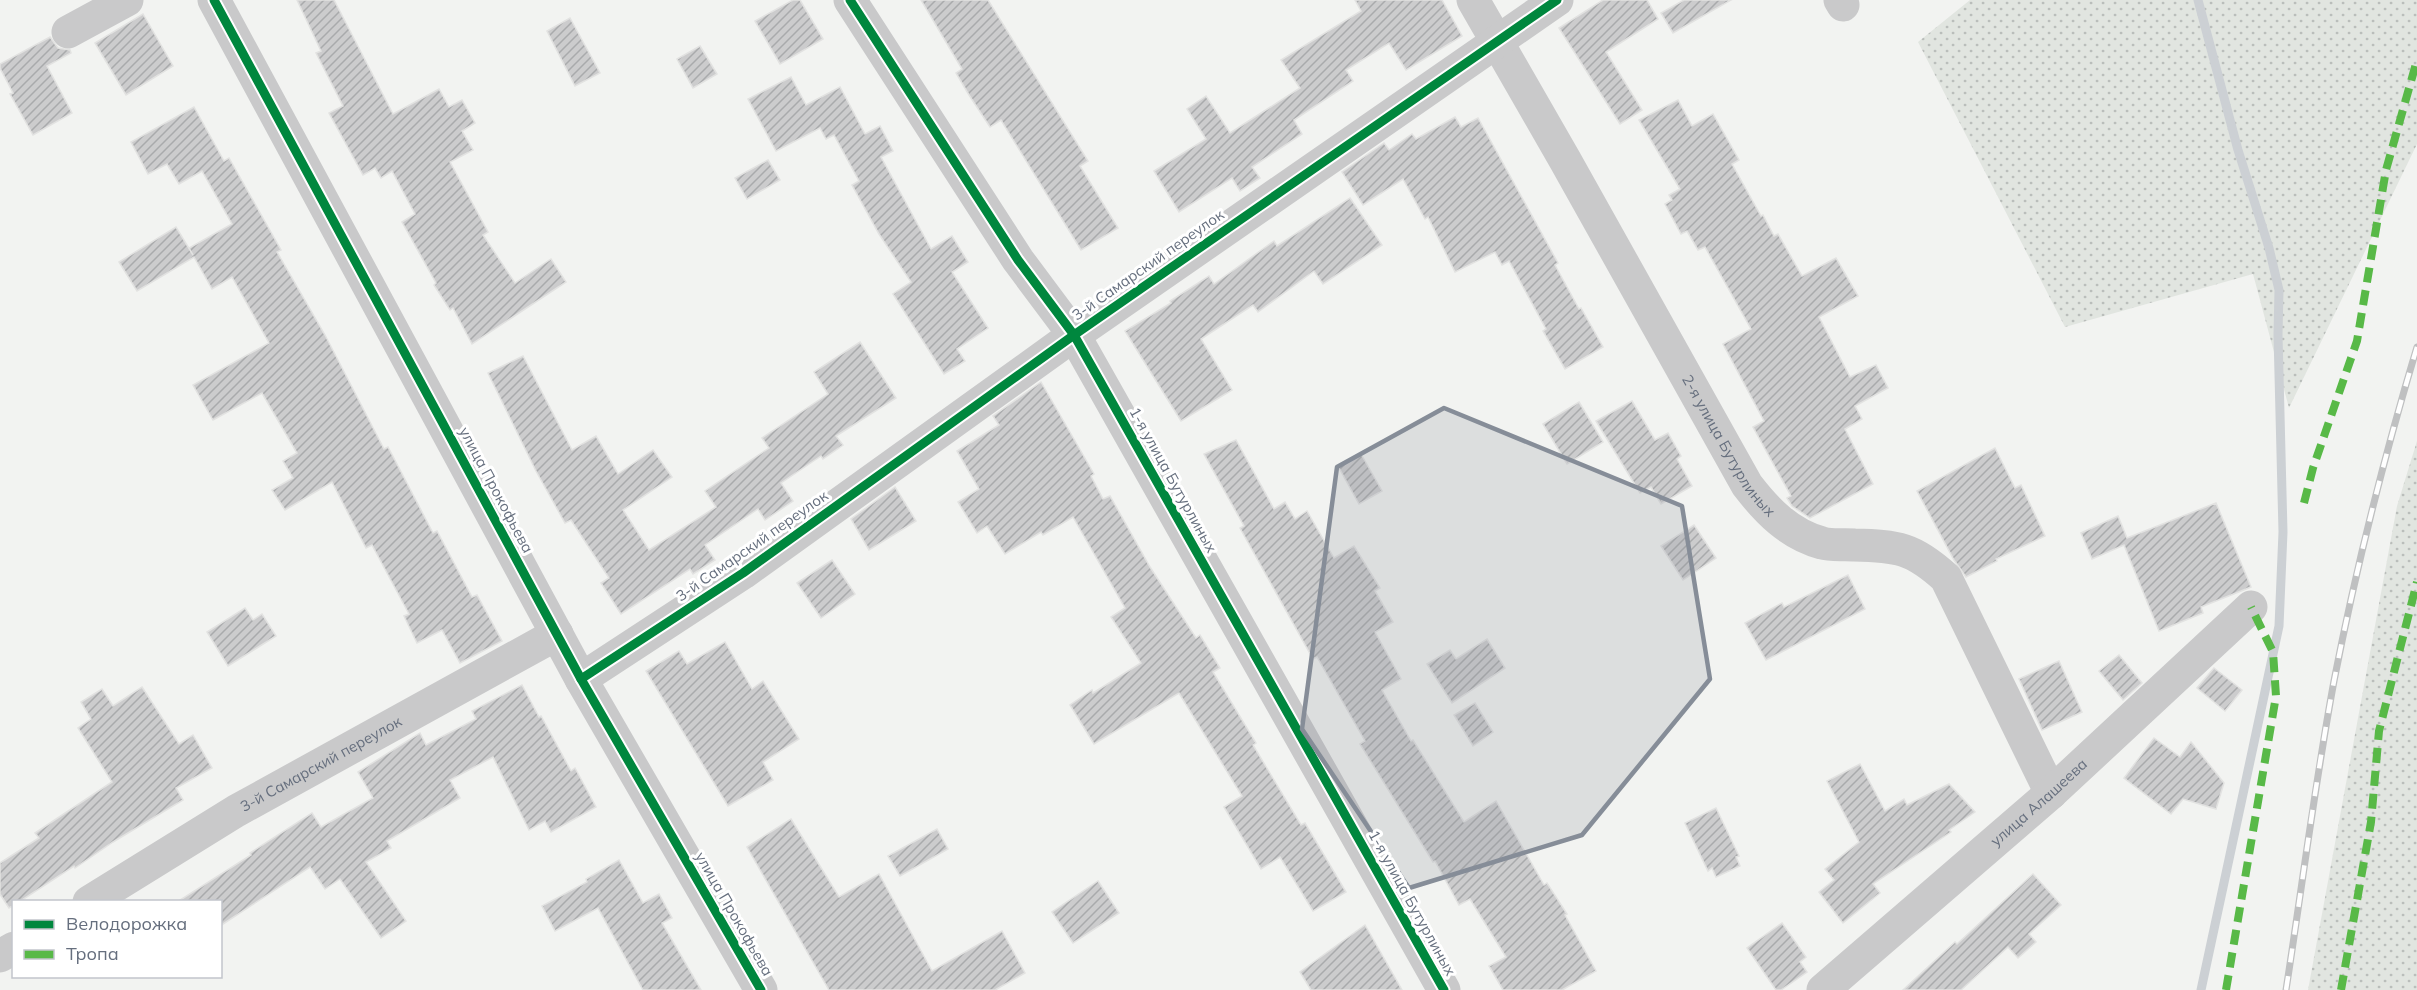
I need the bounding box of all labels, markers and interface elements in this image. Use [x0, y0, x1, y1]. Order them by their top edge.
street label: 3-й Самарский переулок [1068, 204, 1228, 324]
street label: 2-я улица Бутурлиных [1678, 371, 1780, 521]
street label: 1-я улица Бутурлиных [1125, 404, 1221, 556]
street label: улица Прокофьева [455, 423, 538, 556]
street label: 3-й Самарский переулок [672, 485, 832, 605]
street label: 3-й Самарский переулок [237, 711, 406, 816]
street label: улица Алашеева [1986, 754, 2091, 850]
street label: 1-я улица Бутурлиных [1364, 827, 1460, 979]
street label: улица Прокофьева [691, 848, 778, 979]
legend [12, 900, 222, 978]
text: Велодорожка [66, 912, 187, 935]
text: Тропа [66, 942, 119, 965]

